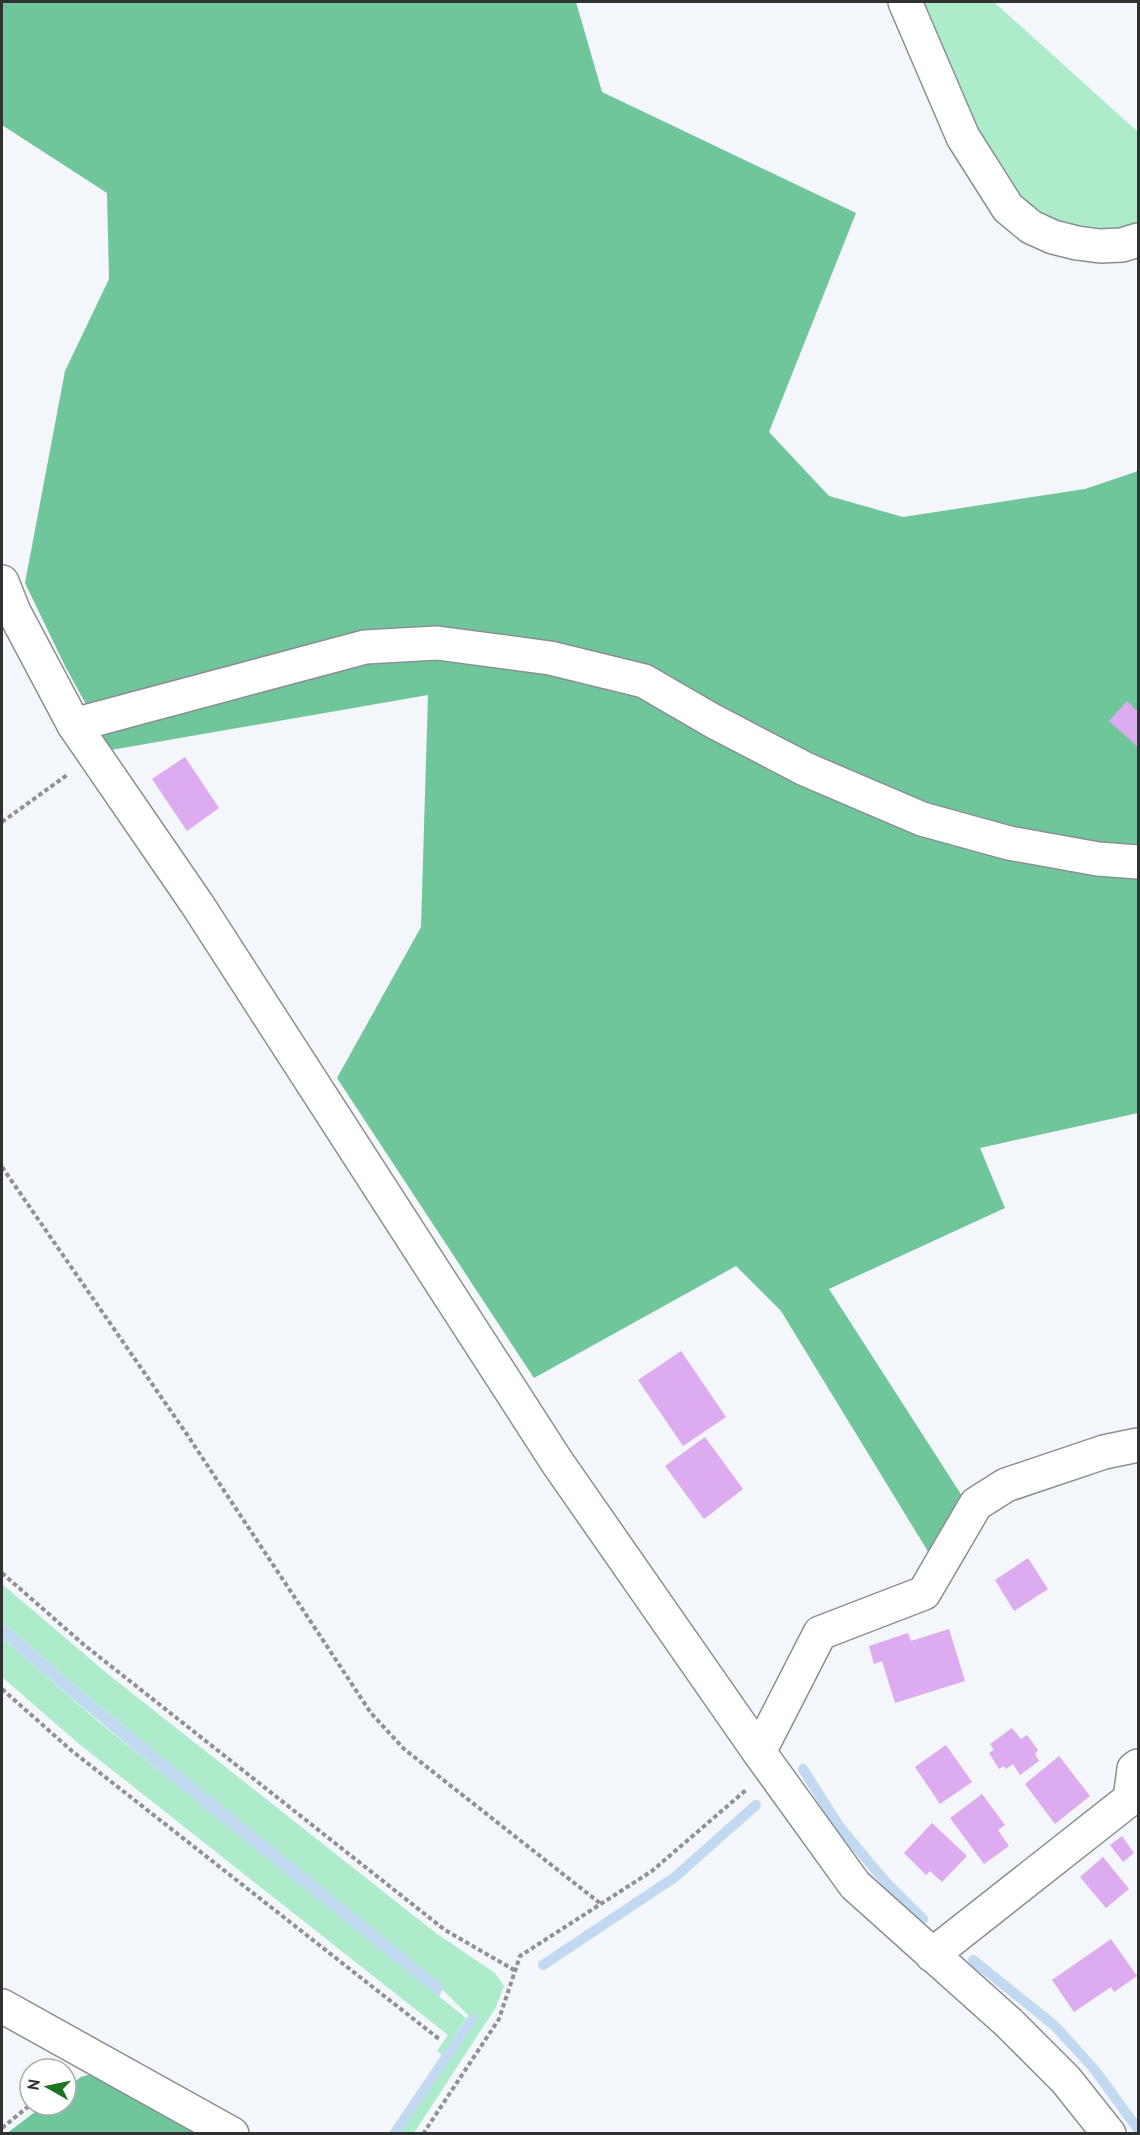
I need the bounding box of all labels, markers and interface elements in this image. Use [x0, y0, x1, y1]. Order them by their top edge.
north arrow [18, 2057, 78, 2117]
text: N [22, 2078, 44, 2091]

